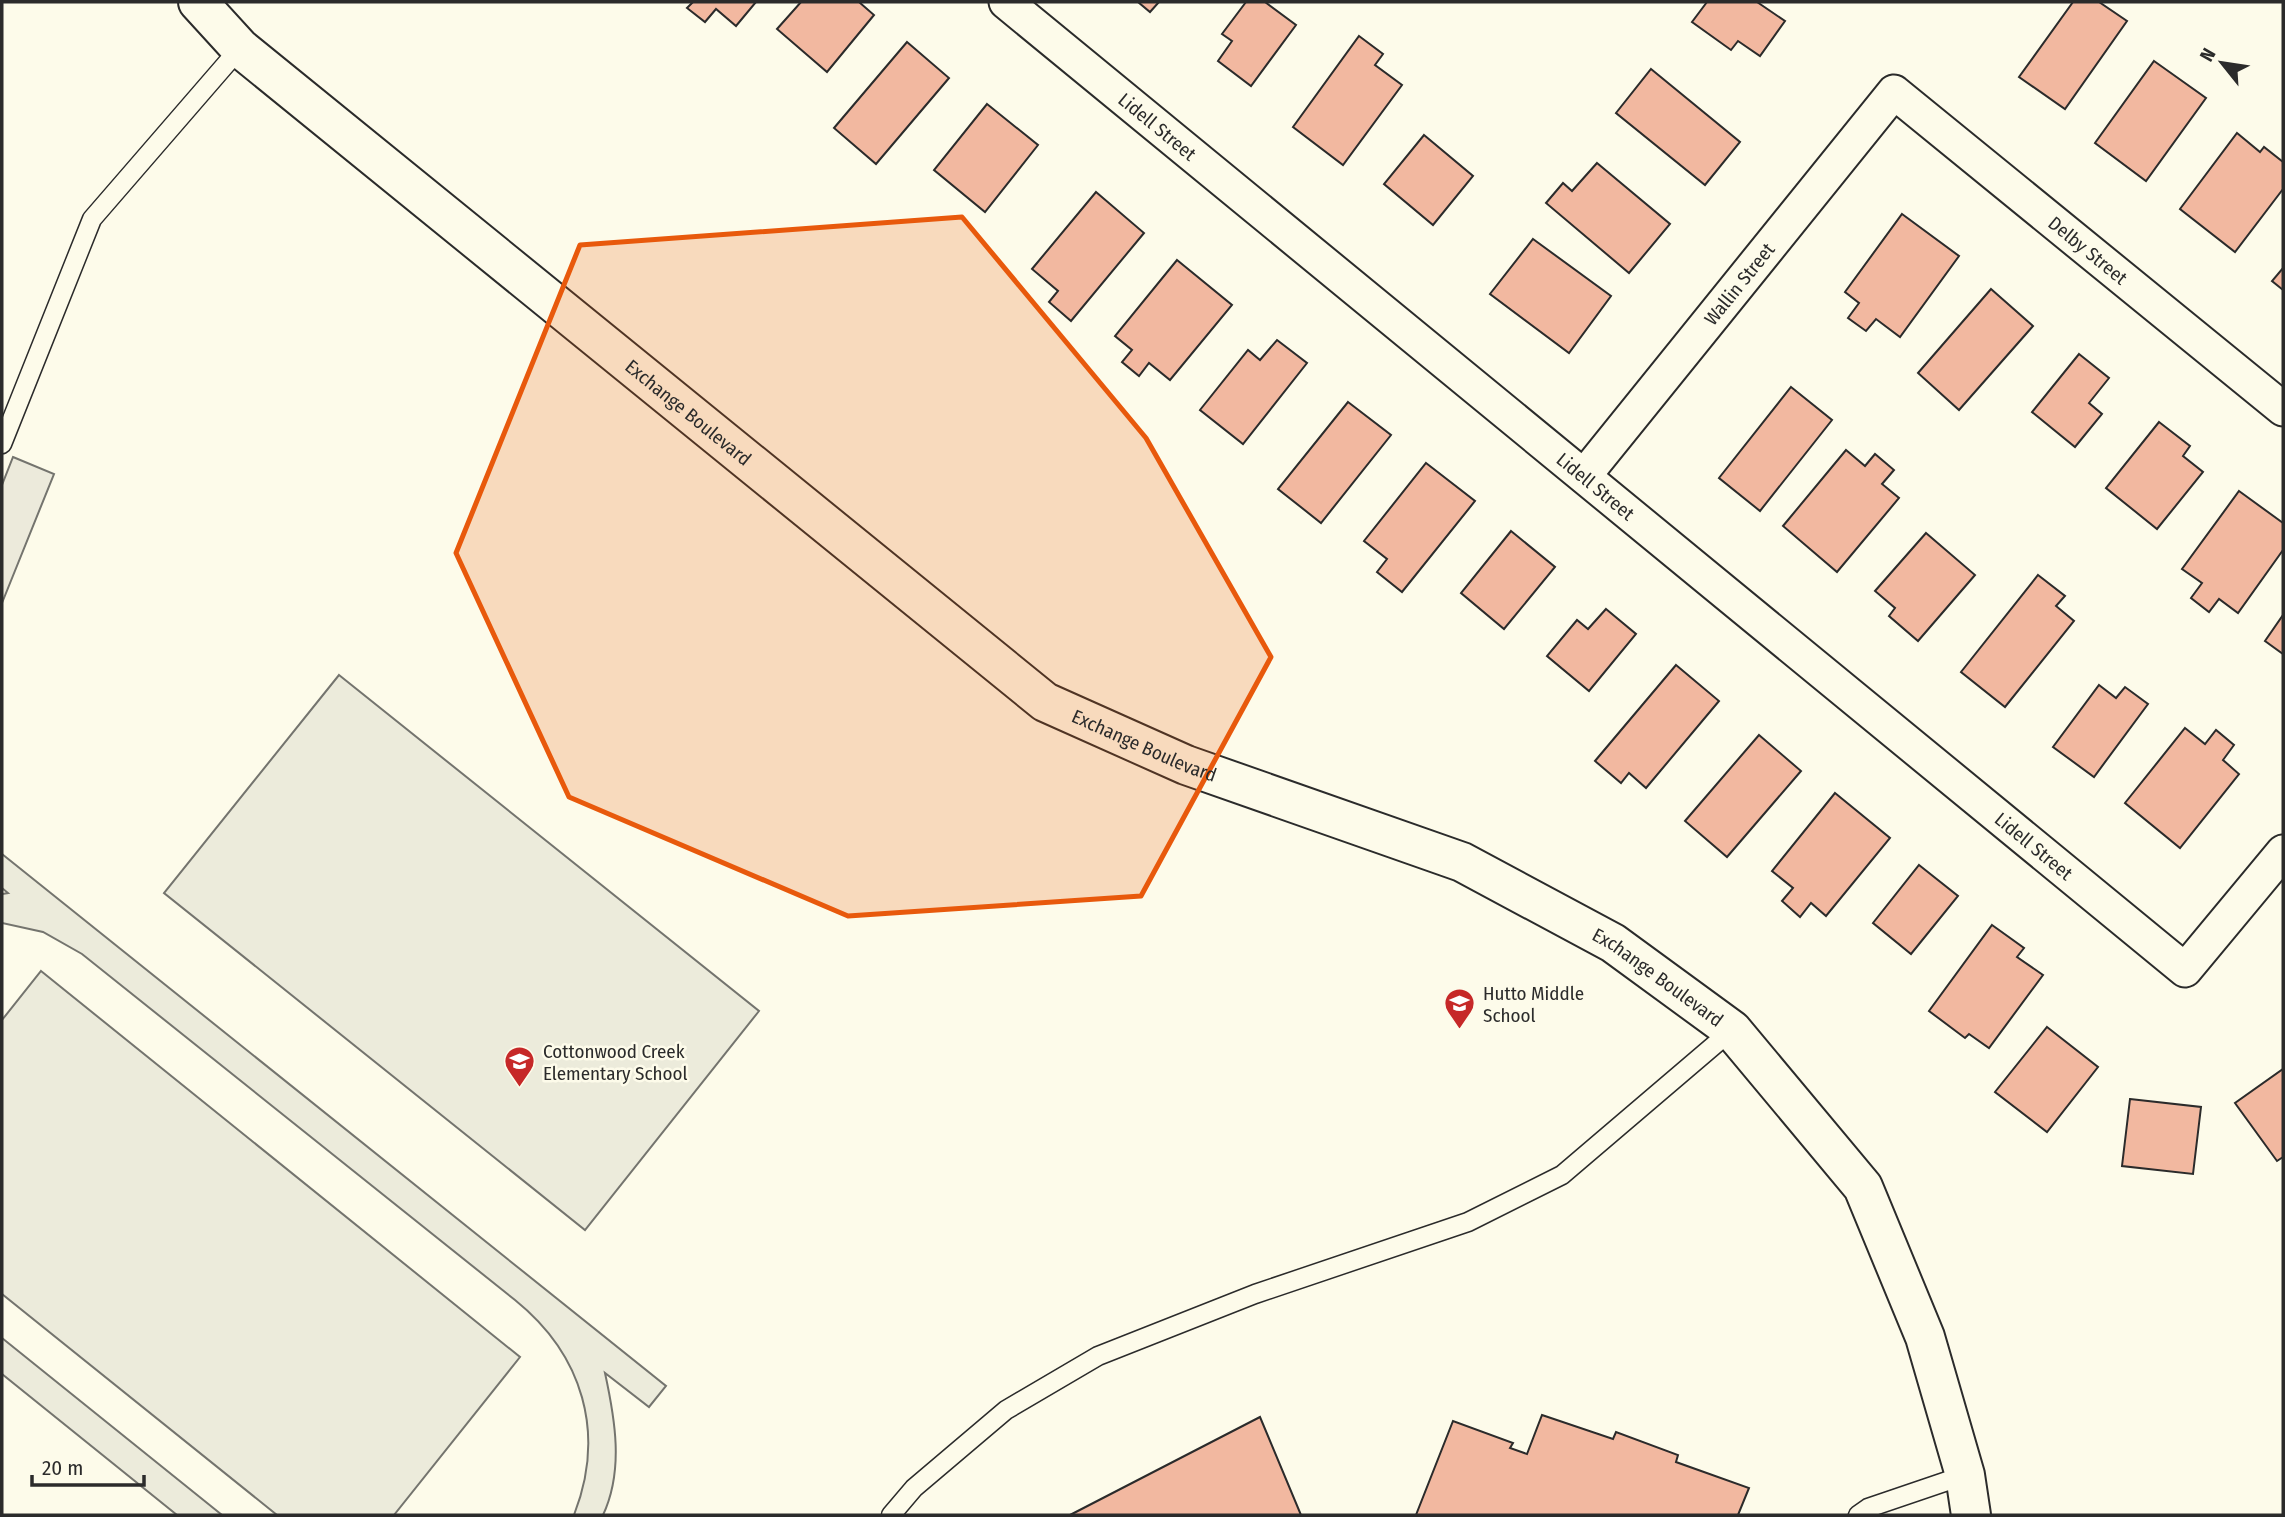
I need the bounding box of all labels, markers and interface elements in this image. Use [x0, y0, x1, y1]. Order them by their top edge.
north arrow [2187, 28, 2257, 98]
text: N [2195, 44, 2221, 65]
street label: Lidell Street [1114, 88, 1201, 166]
street label: Delby Street [2044, 212, 2133, 290]
street label: Wallin Street [1700, 238, 1780, 330]
street label: Exchange Boulevard [620, 355, 756, 471]
street label: Lidell Street [1552, 448, 1640, 526]
street label: Exchange Boulevard [1068, 705, 1220, 787]
street label: Lidell Street [1990, 808, 2078, 886]
street label: Exchange Boulevard [1588, 923, 1728, 1032]
place label: Hutto Middle School [1483, 982, 1584, 1027]
school or university icon: Hutto Middle School [1443, 987, 1477, 1031]
place label: Cottonwood Creek Elementary School [543, 1040, 688, 1085]
school or university icon: Cottonwood Creek Elementary School [503, 1045, 537, 1089]
scale bar [32, 1444, 144, 1488]
text: 20 m [42, 1455, 83, 1481]

